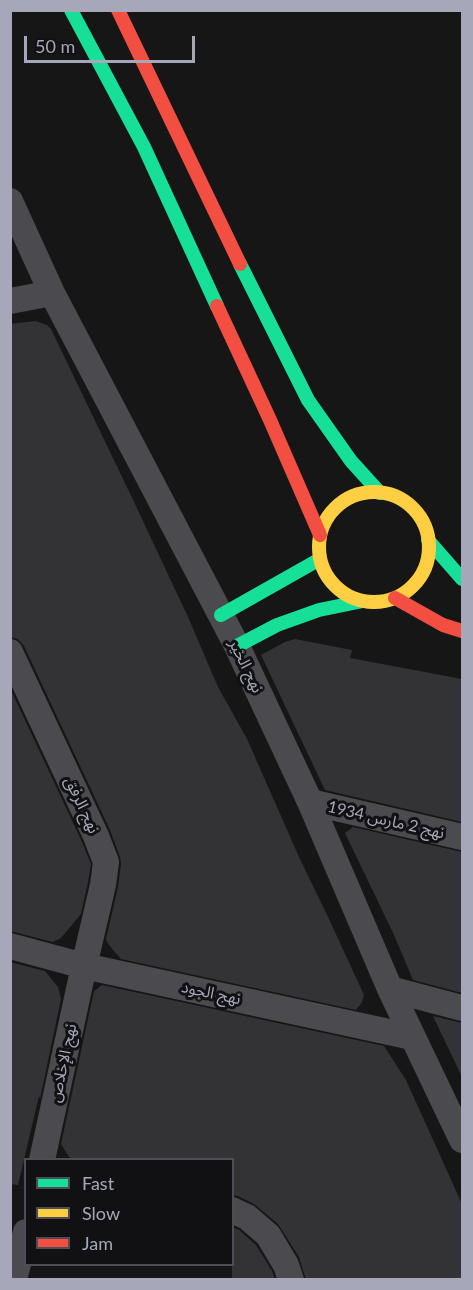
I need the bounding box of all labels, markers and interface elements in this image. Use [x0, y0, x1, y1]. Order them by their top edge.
scale bar [27, 24, 198, 62]
text: 50 m [35, 35, 75, 57]
street label: نهج الخير [225, 636, 267, 696]
street label: نهج الرفق [60, 773, 104, 837]
street label: نهج 2 مارس 1934 [326, 797, 446, 843]
street label: نهج الجود [180, 977, 242, 1009]
street label: نهج الإخلاص [45, 1022, 81, 1104]
legend [24, 1158, 234, 1266]
text: Fast [82, 1172, 114, 1194]
text: Slow [82, 1202, 120, 1224]
text: Jam [82, 1232, 113, 1254]

